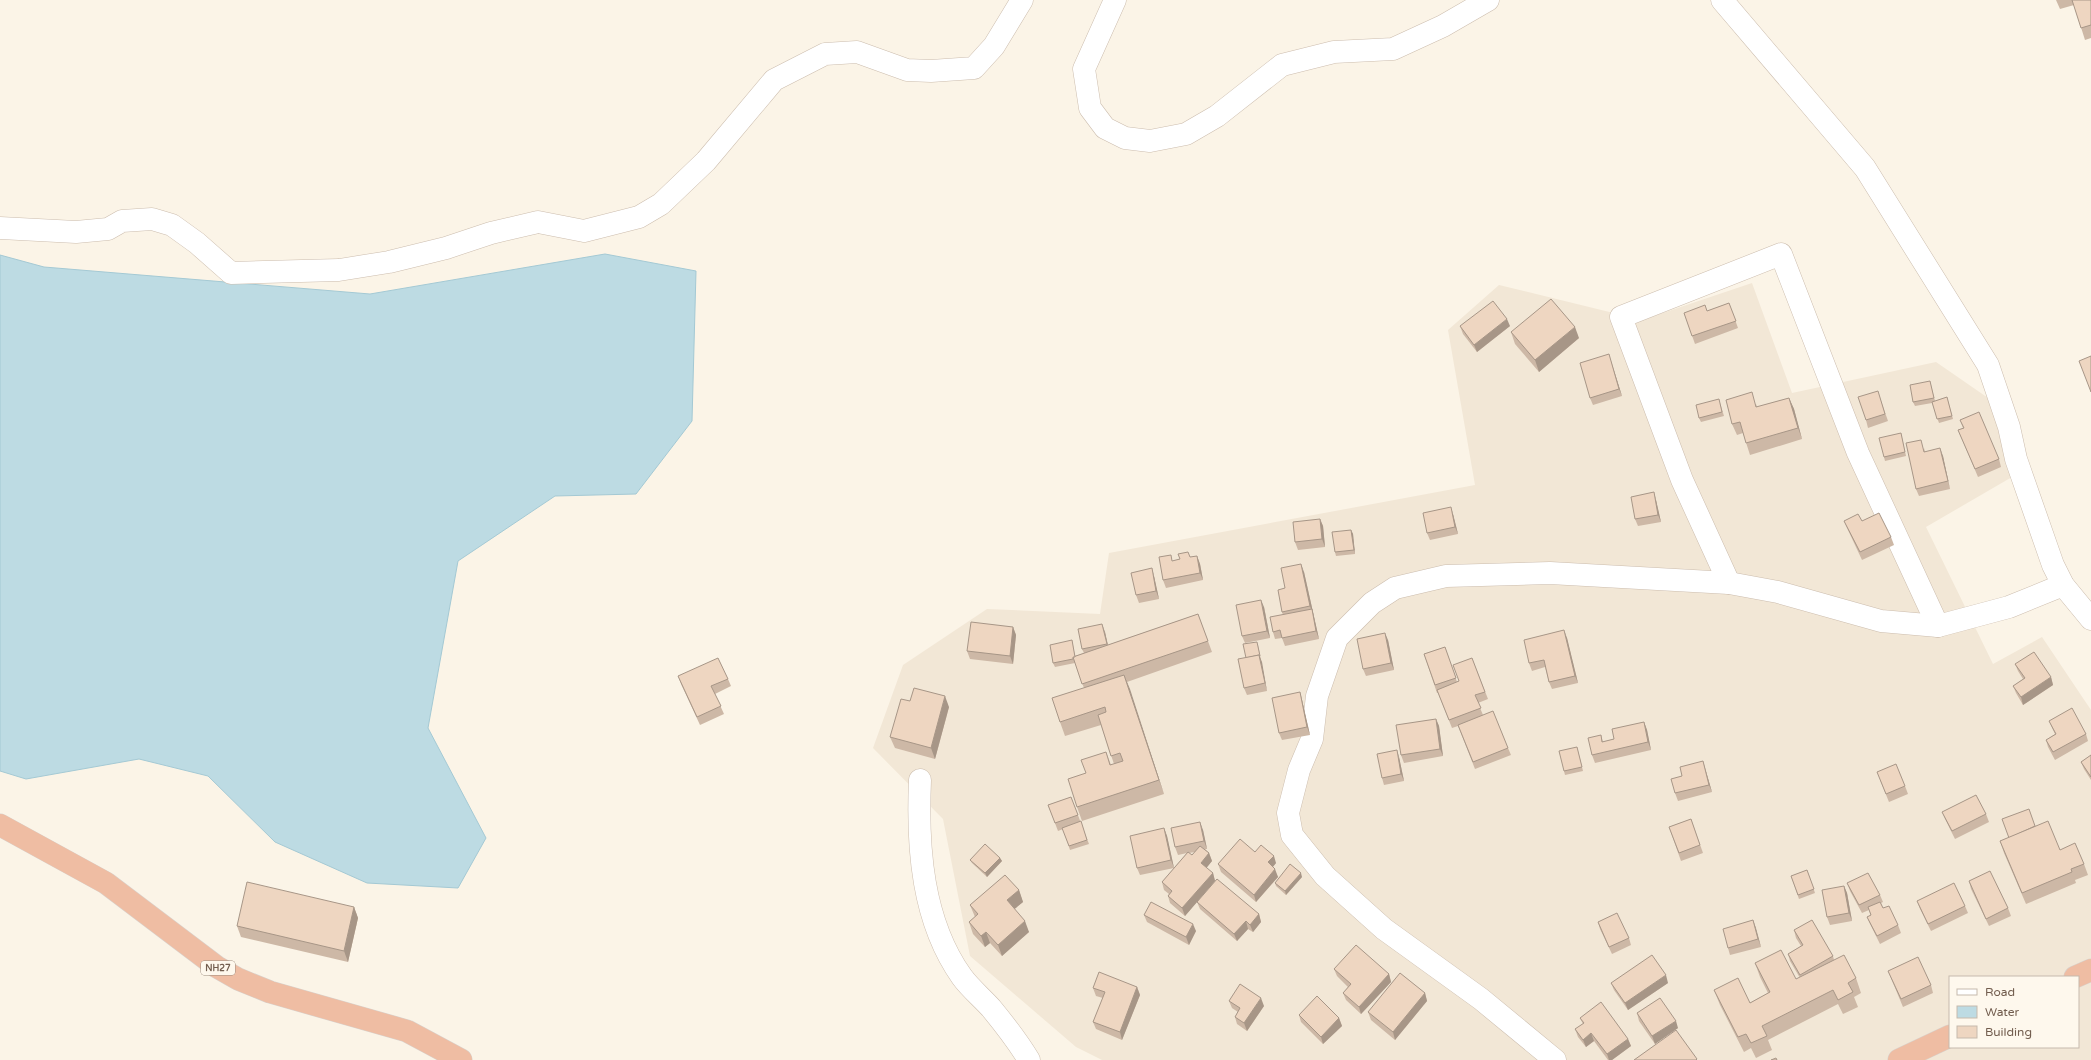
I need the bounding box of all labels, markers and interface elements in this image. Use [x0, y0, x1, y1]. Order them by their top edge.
road number: NH27 [201, 961, 235, 975]
legend [1949, 976, 2079, 1048]
text: Road [1985, 985, 2015, 999]
text: Water [1985, 1005, 2020, 1019]
text: Building [1985, 1025, 2032, 1039]

